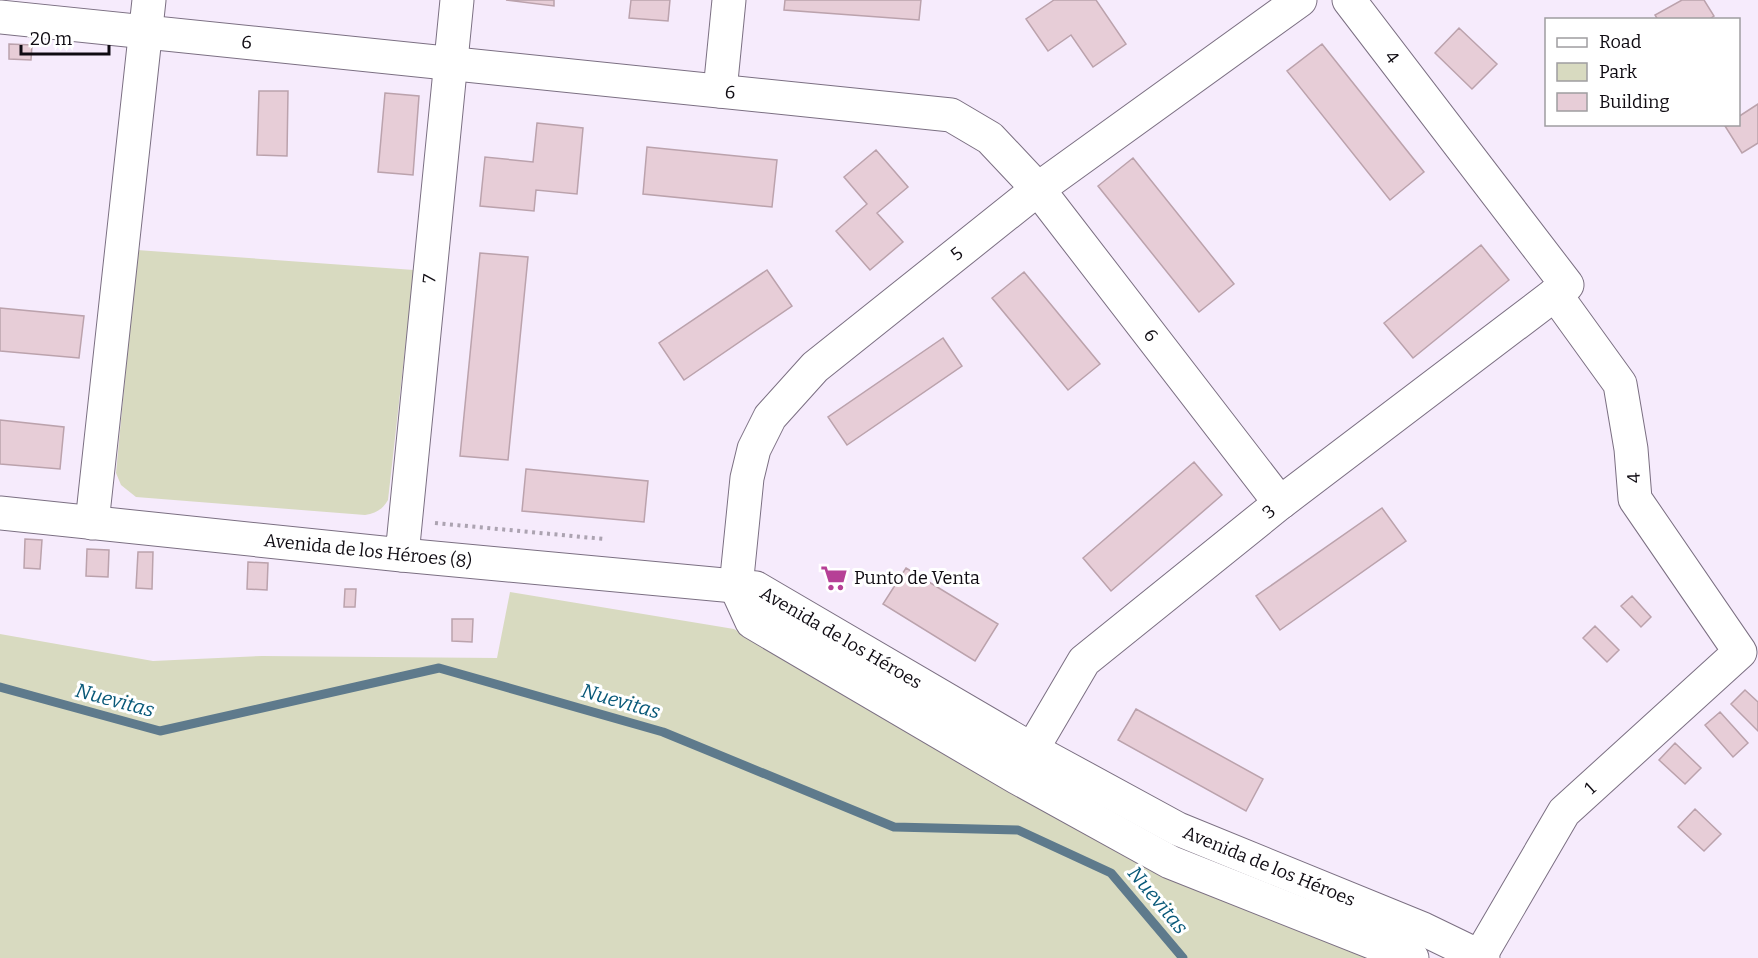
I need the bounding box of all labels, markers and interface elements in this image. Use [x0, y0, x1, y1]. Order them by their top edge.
scale bar [21, 18, 110, 56]
legend [1545, 18, 1740, 126]
text: 20 m [30, 28, 72, 50]
street label: 6 [240, 31, 253, 54]
text: Road [1599, 31, 1642, 53]
street label: 4 [1380, 46, 1404, 68]
text: Park [1599, 61, 1638, 83]
street label: 6 [724, 81, 737, 104]
text: Building [1599, 91, 1670, 113]
street label: 5 [946, 242, 968, 265]
street label: 7 [418, 273, 441, 284]
street label: 6 [1139, 324, 1163, 346]
street label: 4 [1623, 472, 1645, 484]
street label: 3 [1258, 500, 1280, 524]
street label: Avenida de los Héroes (8) [263, 529, 473, 573]
supermarket icon: Punto de Venta [819, 563, 849, 593]
place label: Punto de Venta [854, 567, 980, 589]
street label: Avenida de los Héroes [756, 582, 926, 694]
water label: Nuevitas [73, 678, 157, 722]
water label: Nuevitas [579, 678, 663, 724]
street label: 1 [1580, 777, 1601, 799]
street label: Avenida de los Héroes [1180, 821, 1358, 911]
water label: Nuevitas [1123, 861, 1193, 939]

